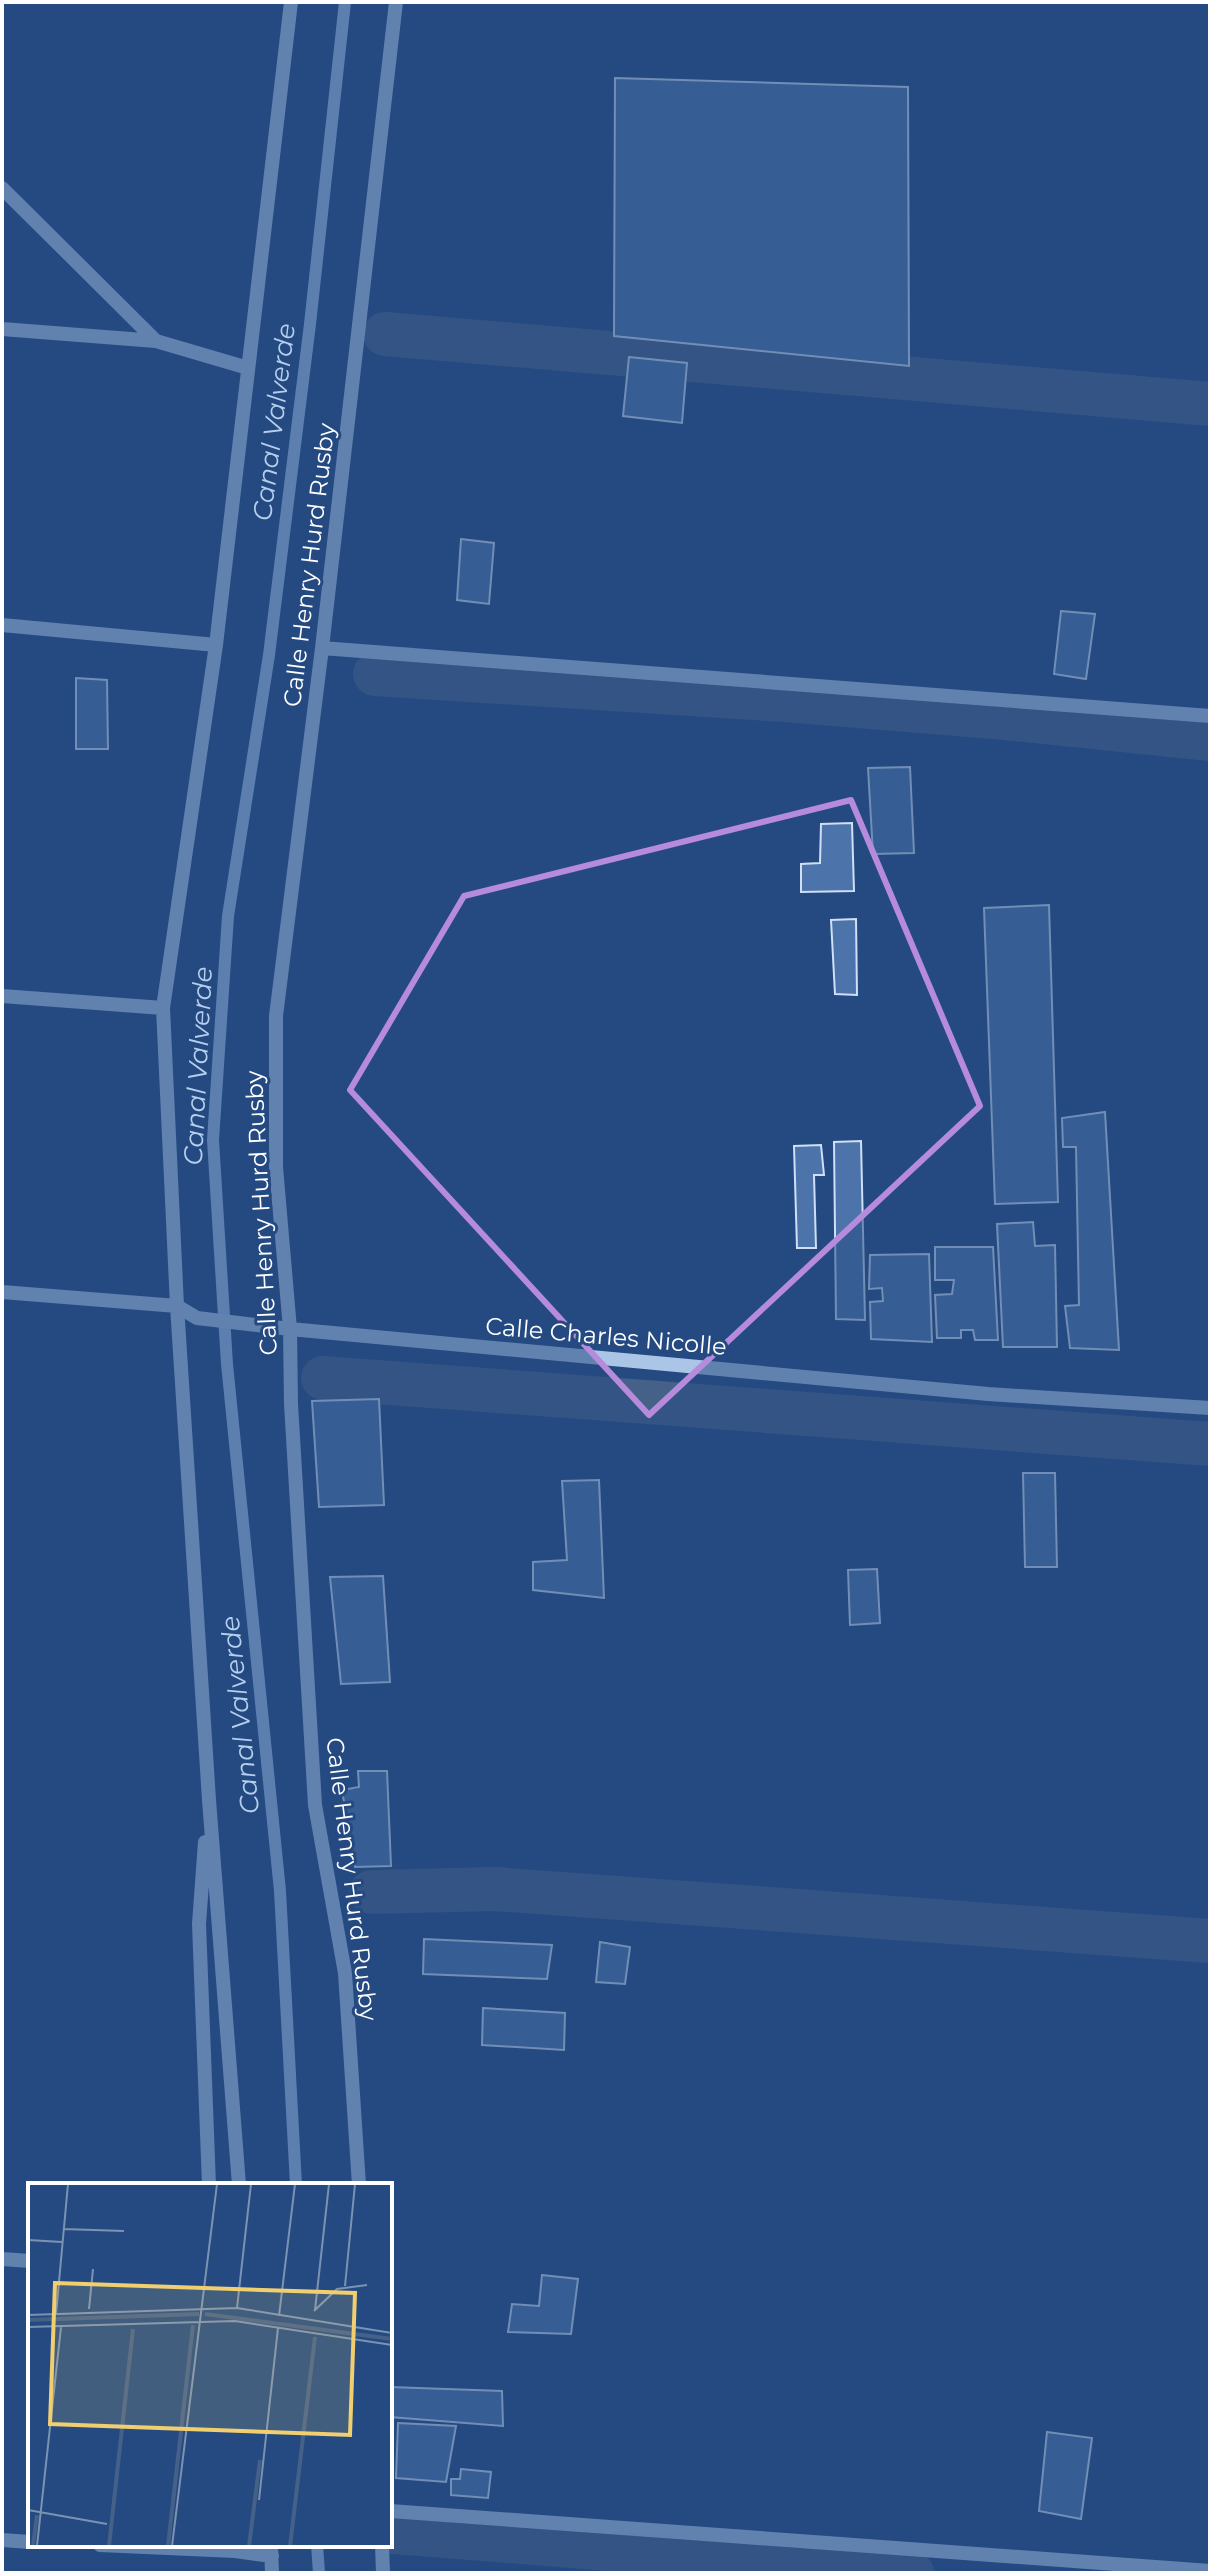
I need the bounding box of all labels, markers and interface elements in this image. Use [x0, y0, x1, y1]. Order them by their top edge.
water label: Canal Valverde [246, 321, 302, 523]
street label: Calle Henry Hurd Rusby [277, 422, 341, 708]
water label: Canal Valverde [177, 966, 219, 1166]
street label: Calle Henry Hurd Rusby [239, 1070, 283, 1356]
street label: Calle Charles Nicolle [484, 1311, 728, 1361]
water label: Canal Valverde [214, 1614, 266, 1816]
street label: Calle Henry Hurd Rusby [320, 1736, 384, 2022]
inset map [28, 2183, 392, 2547]

